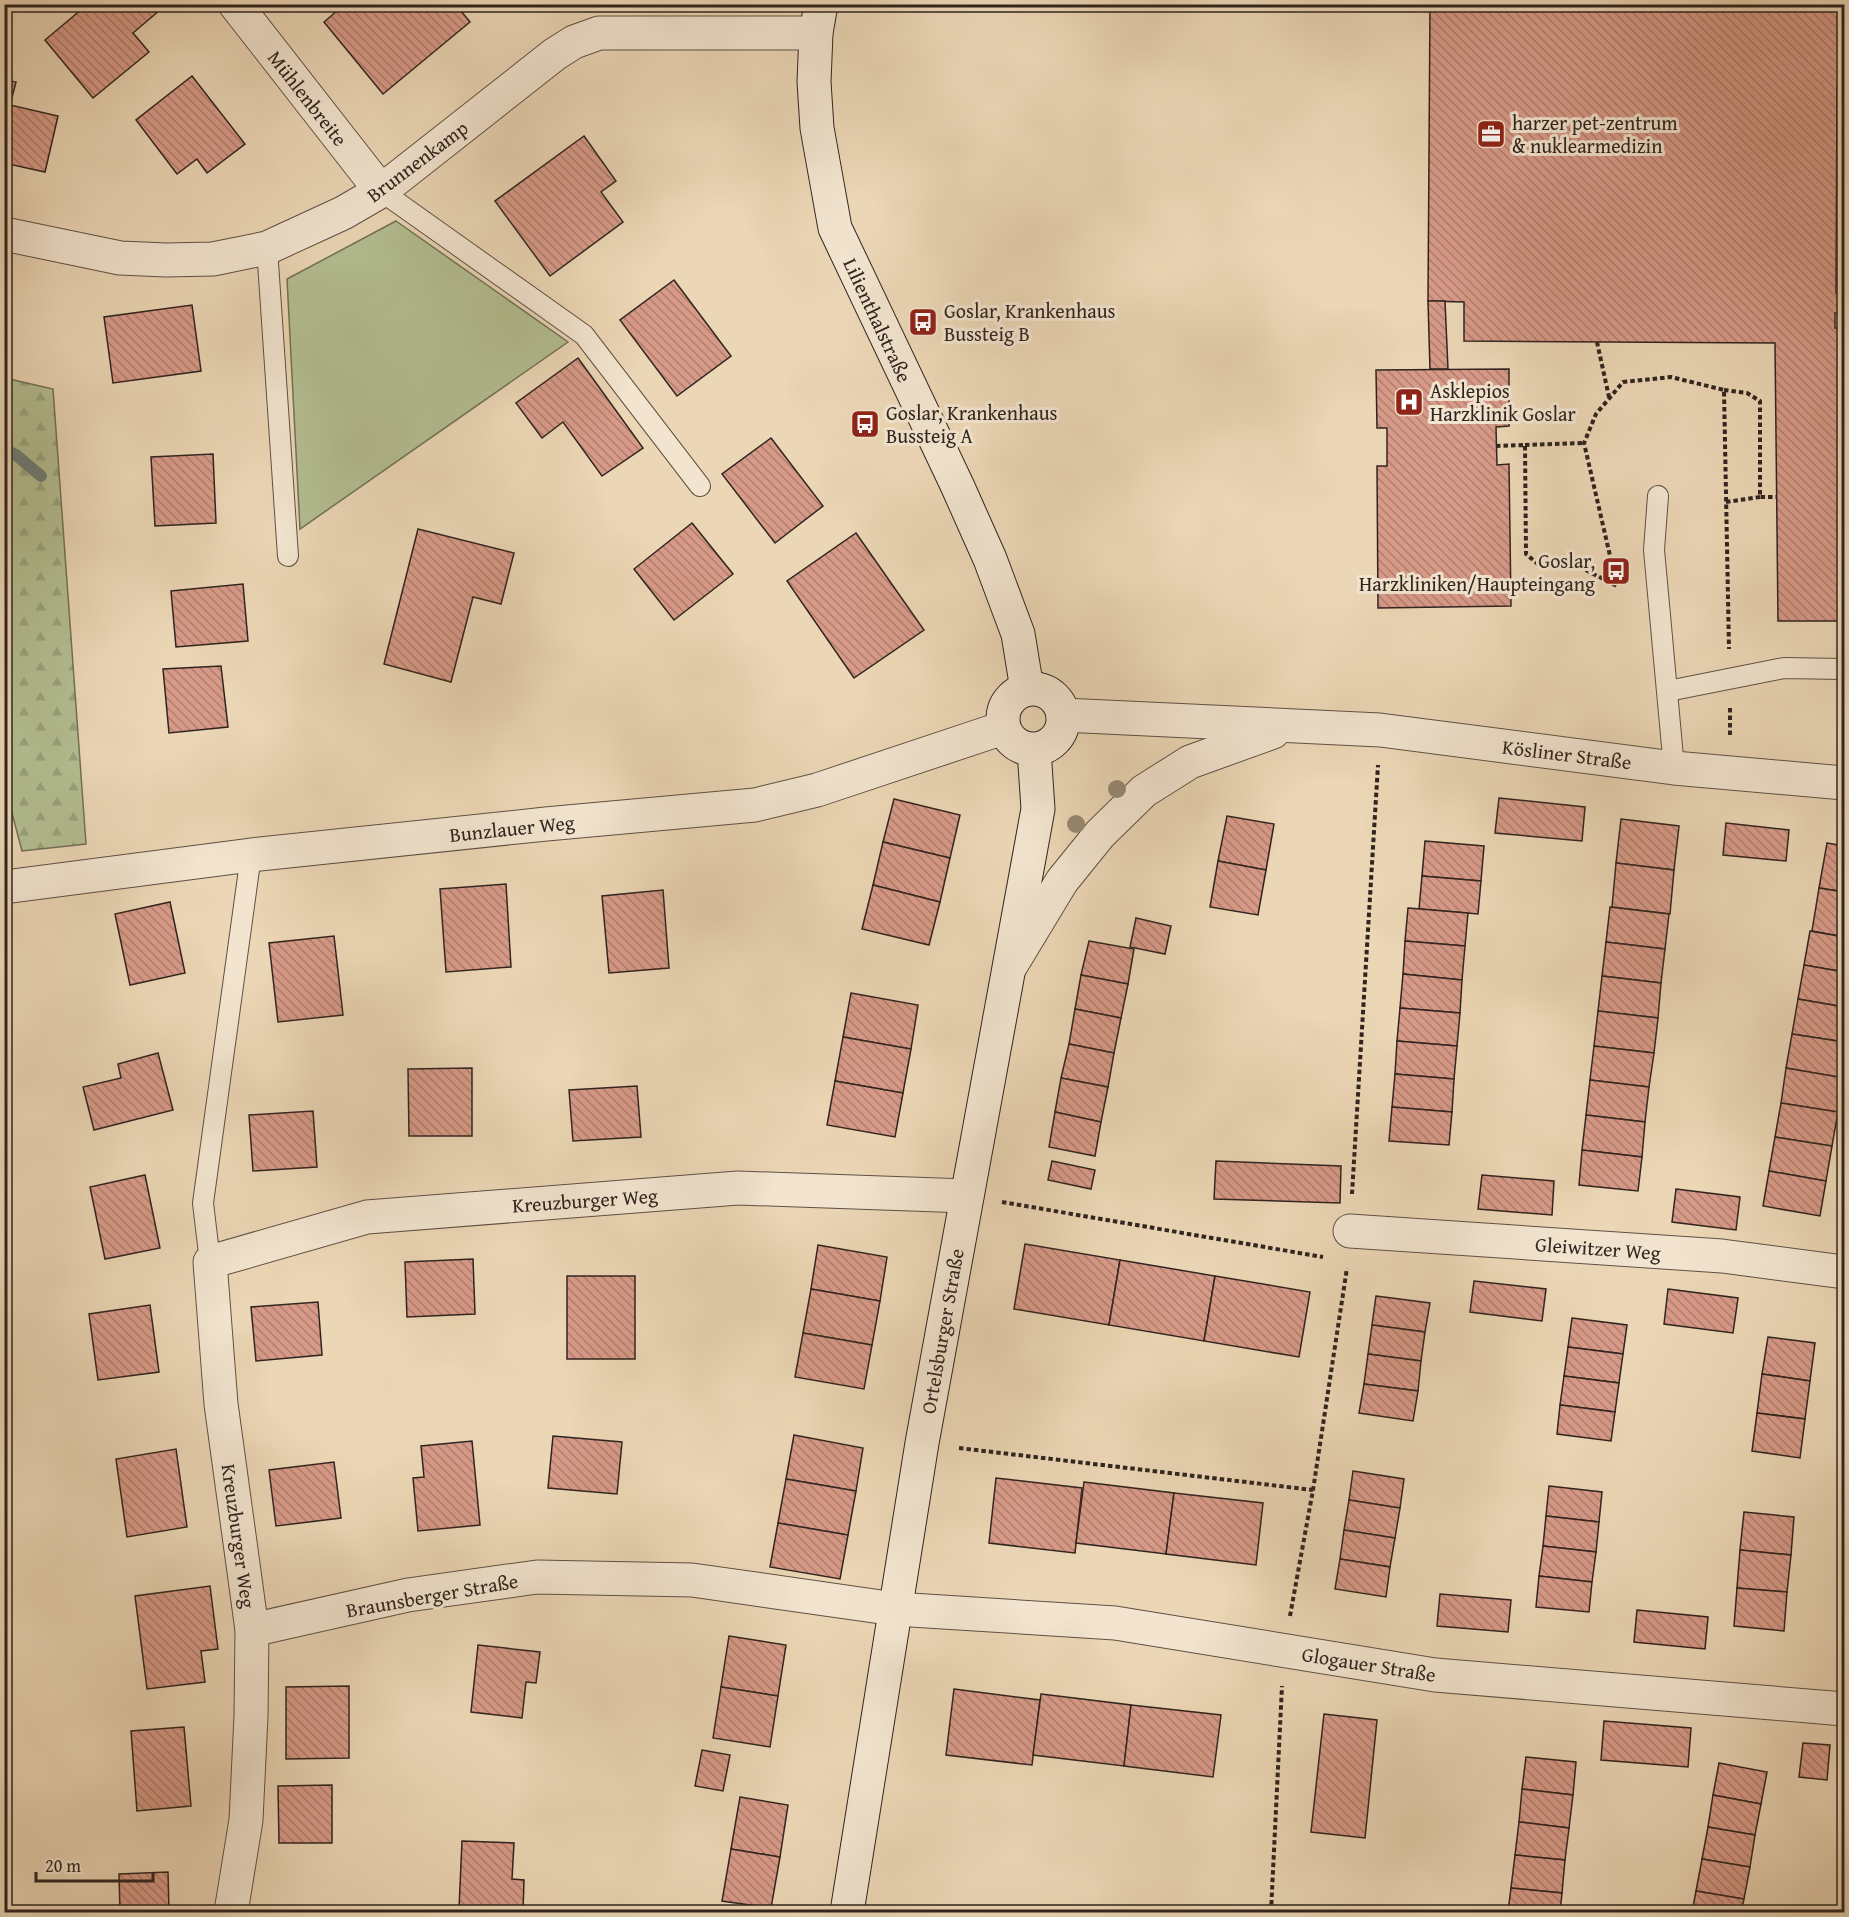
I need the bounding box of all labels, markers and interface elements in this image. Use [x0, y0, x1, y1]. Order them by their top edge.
street label: Mühlenbreite [261, 44, 355, 152]
place label: harzer pet-zentrum & nuklearmedizin [1512, 108, 1678, 160]
street label: Brunnenkamp [360, 113, 474, 209]
office icon: harzer pet-zentrum & nuklearmedizin [1475, 118, 1507, 150]
street label: Lilienthalstraße [837, 253, 919, 387]
place label: Goslar, Krankenhaus Bussteig B [944, 296, 1115, 348]
bus stop icon: Goslar, Krankenhaus Bussteig B [907, 306, 939, 338]
place label: Asklepios Harzklinik Goslar [1430, 376, 1576, 428]
hospital icon: Asklepios Harzklinik Goslar [1393, 386, 1425, 418]
place label: Goslar, Krankenhaus Bussteig A [886, 398, 1057, 450]
bus stop icon: Goslar, Krankenhaus Bussteig A [849, 408, 881, 440]
place label: Goslar, Harzkliniken/Haupteingang [1359, 546, 1595, 598]
bus stop icon: Goslar, Harzkliniken/Haupteingang [1600, 555, 1632, 587]
street label: Kösliner Straße [1501, 732, 1633, 776]
street label: Bunzlauer Weg [448, 807, 576, 849]
street label: Kreuzburger Weg [511, 1180, 659, 1220]
street label: Gleiwitzer Weg [1534, 1229, 1662, 1267]
street label: Ortelsburger Straße [913, 1246, 971, 1416]
street label: Kreuzburger Weg [215, 1462, 264, 1610]
street label: Braunsberger Straße [344, 1566, 520, 1624]
street label: Glogauer Straße [1300, 1639, 1438, 1689]
scale bar [36, 1845, 153, 1883]
text: 20 m [45, 1852, 81, 1879]

